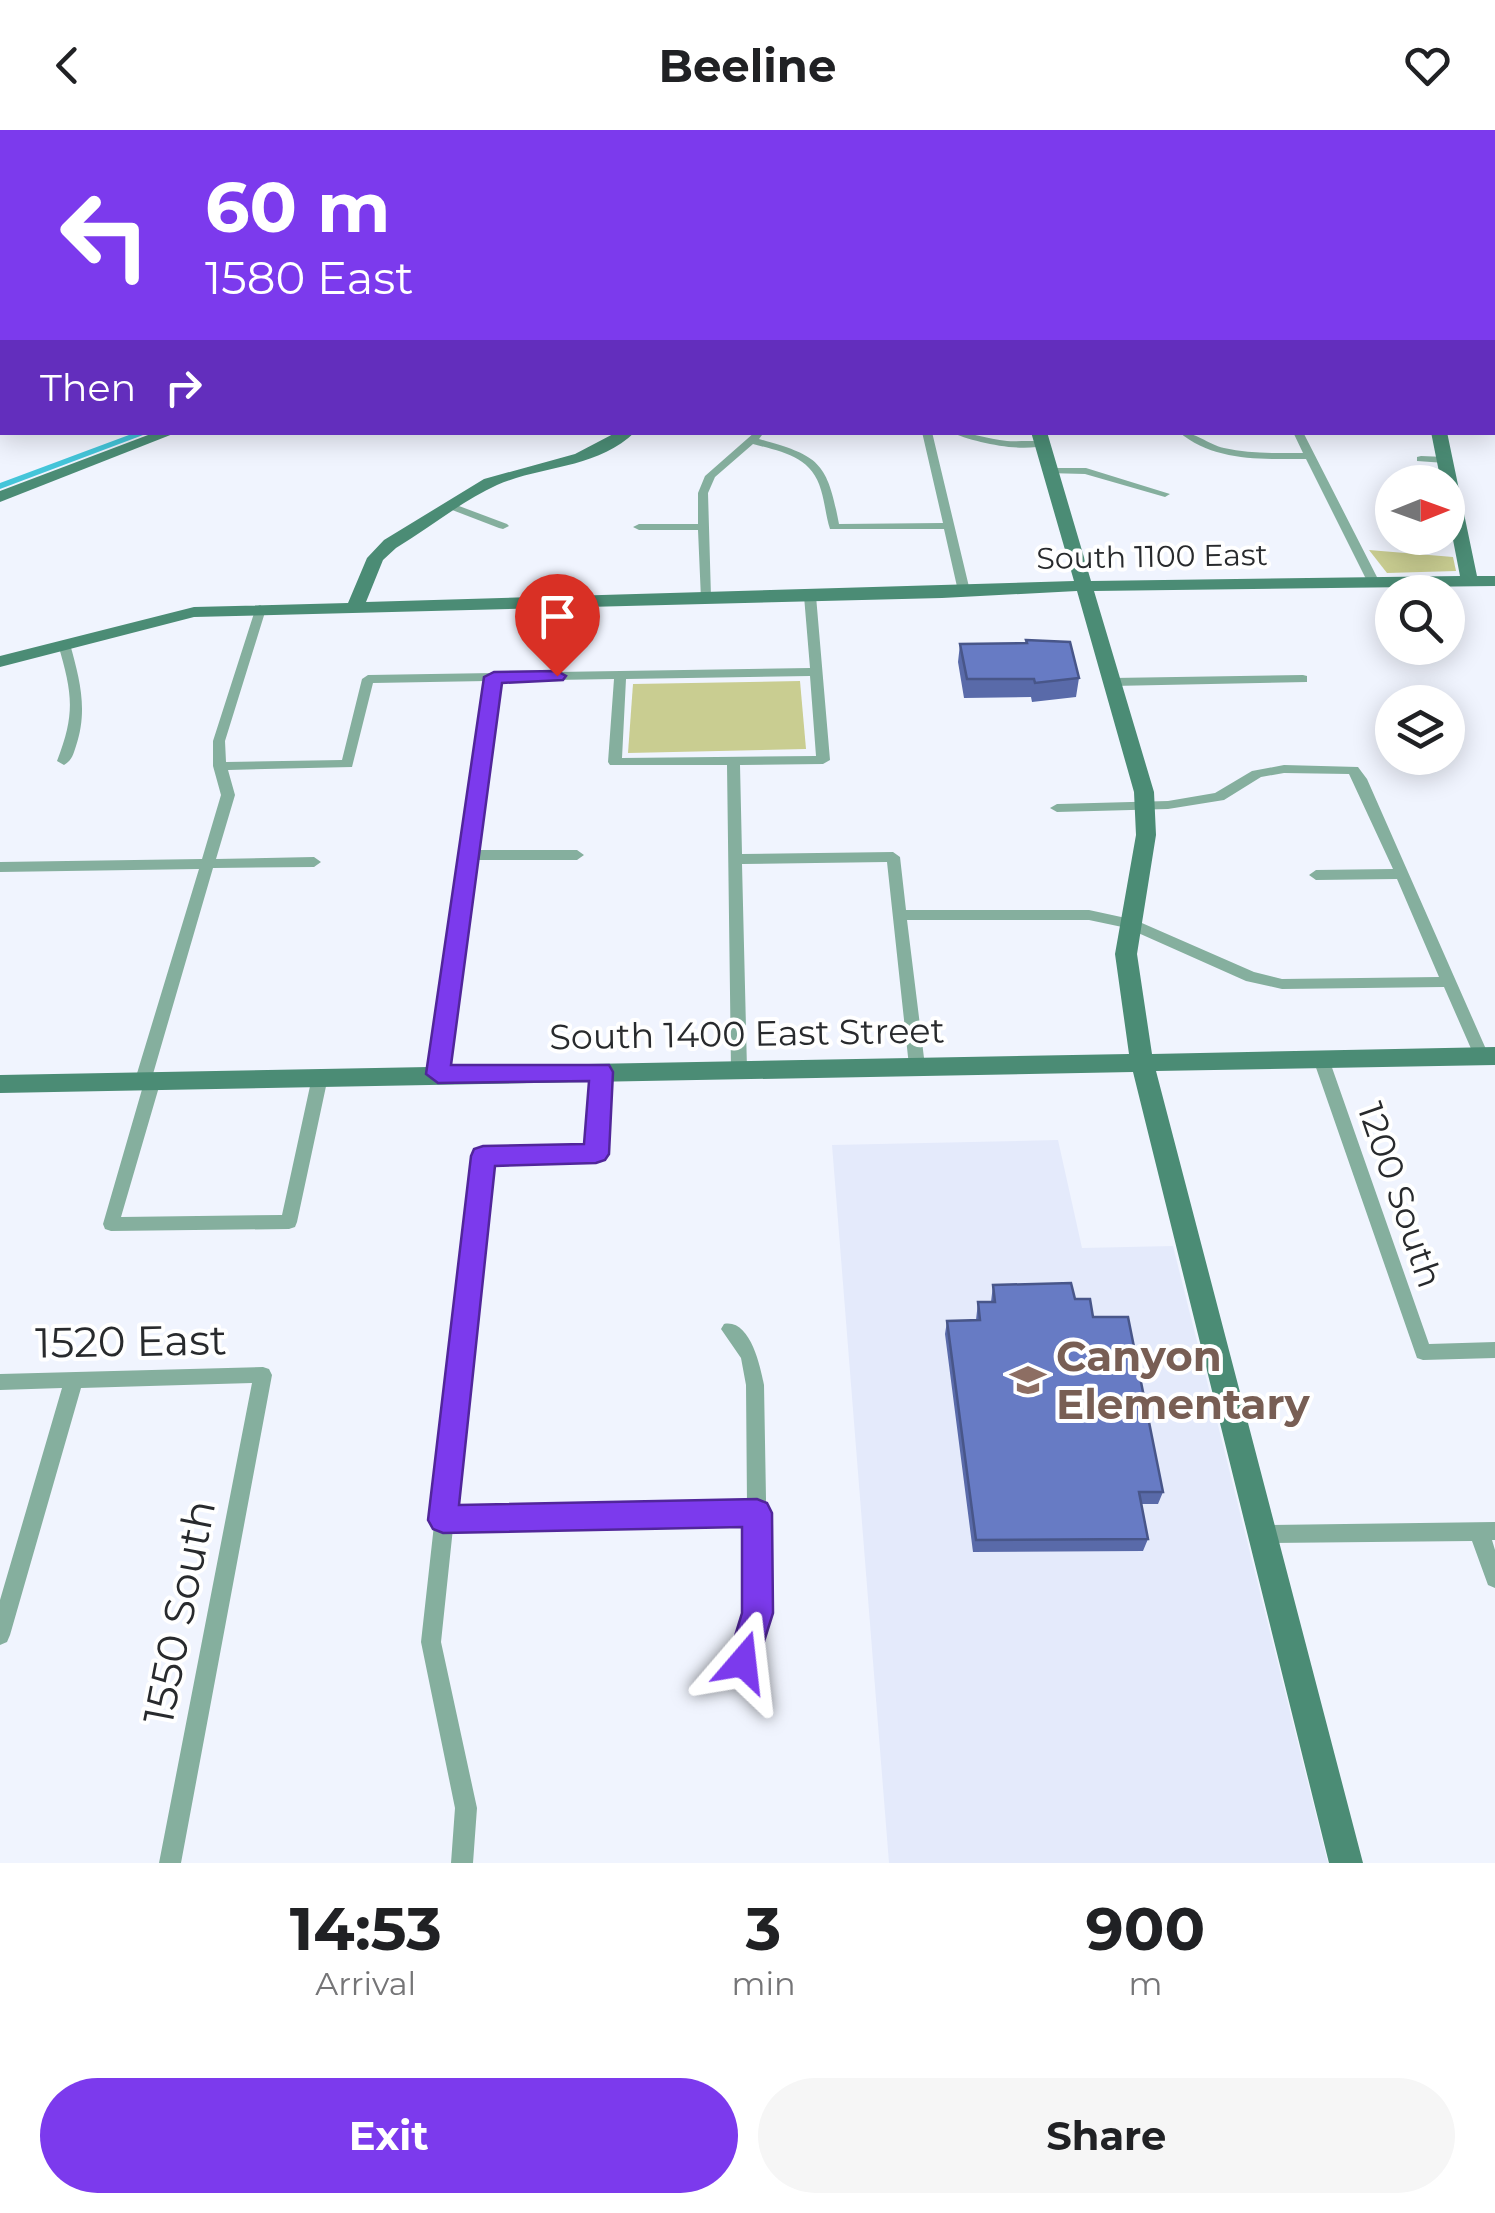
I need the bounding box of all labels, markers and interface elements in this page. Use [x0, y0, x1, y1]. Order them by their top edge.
icon: back [40, 38, 95, 93]
text: Beeline [659, 38, 836, 93]
icon: heart [1400, 38, 1455, 93]
text: 60 m [205, 164, 390, 250]
icon: left [40, 170, 170, 300]
text: 1580 East [205, 250, 414, 305]
icon: right [156, 360, 211, 415]
text: Then [40, 364, 136, 411]
north arrow [1375, 465, 1465, 555]
map controls [1375, 465, 1465, 775]
street label: South 1100 East [1036, 536, 1268, 577]
pin [515, 574, 600, 677]
button: search [1375, 575, 1465, 665]
icon: arrive [530, 589, 585, 644]
button: layers [1375, 685, 1465, 775]
street label: South 1400 East Street [549, 1009, 945, 1058]
street label: 1200 South [1349, 1097, 1452, 1293]
street label: 1520 East [35, 1313, 227, 1369]
place label: Canyon Elementary [1056, 1330, 1311, 1430]
school or university icon: Canyon Elementary [1009, 1361, 1047, 1399]
street label: 1550 South [132, 1496, 226, 1728]
position arrow [691, 1610, 795, 1714]
text: 14:53 [290, 1892, 442, 1965]
text: 3 [746, 1892, 781, 1965]
text: 900 [1086, 1892, 1205, 1965]
text: Arrival [315, 1964, 416, 2003]
text: min [732, 1964, 796, 2003]
text: m [1128, 1964, 1162, 2003]
button: Exit [40, 2078, 738, 2193]
button: Share [758, 2078, 1455, 2193]

